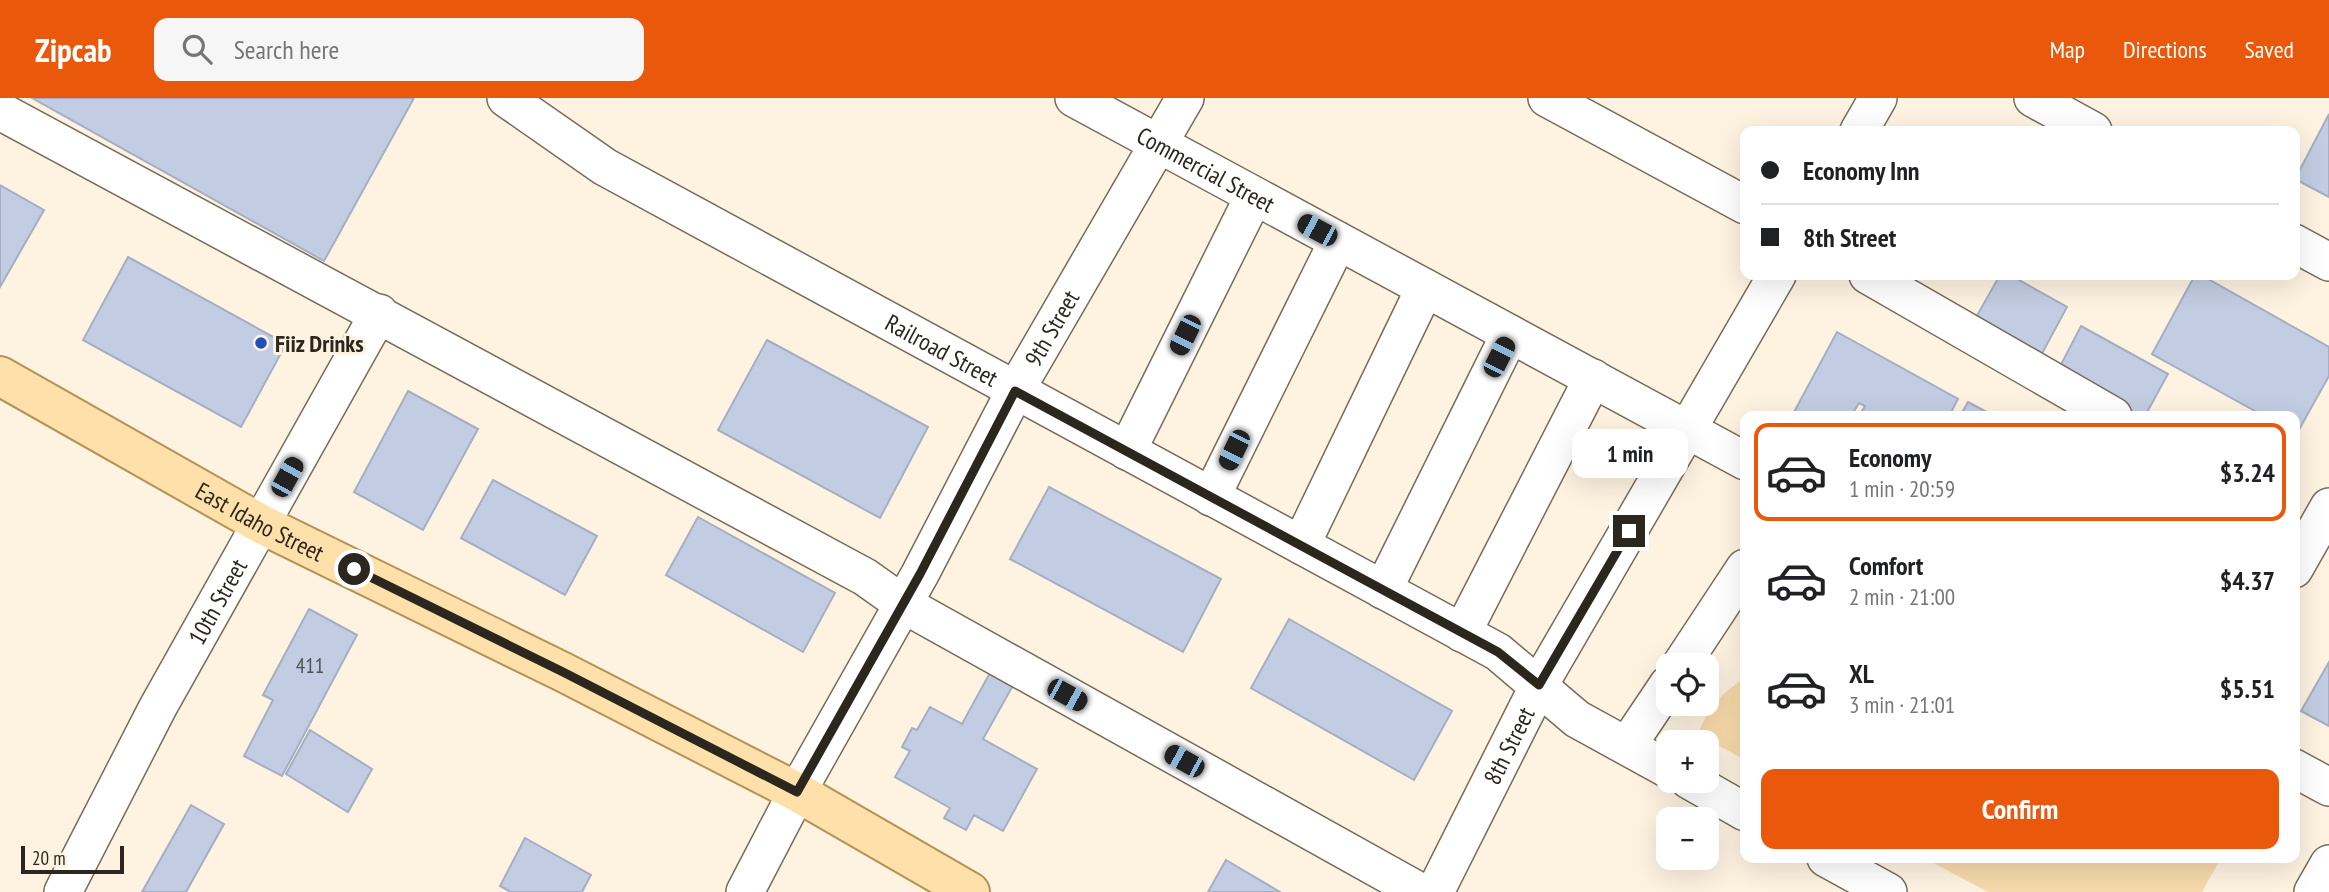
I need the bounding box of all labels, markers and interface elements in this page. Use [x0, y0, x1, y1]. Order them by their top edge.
search box [154, 18, 644, 81]
text: Zipcab [35, 28, 112, 71]
icon: search [178, 30, 216, 68]
text: Search here [234, 33, 339, 66]
text: Map [2050, 34, 2085, 65]
text: Directions [2123, 34, 2207, 65]
text: Saved [2245, 34, 2294, 65]
street label: Commercial Street [1132, 120, 1281, 219]
text: Economy Inn [1803, 154, 1919, 187]
car [1294, 211, 1341, 249]
text: 8th Street [1803, 221, 1896, 254]
street label: 9th Street [1017, 284, 1086, 372]
street label: Railroad Street [880, 307, 1004, 393]
car [1167, 312, 1204, 358]
place label: Fiiz Drinks [275, 328, 364, 359]
car [1481, 334, 1518, 380]
marker: Fiiz Drinks [253, 335, 269, 351]
car [1216, 427, 1253, 473]
callout: 1 min [1571, 430, 1687, 478]
text: 1 min [1607, 439, 1653, 468]
icon: car [1765, 441, 1828, 504]
text: Economy [1849, 441, 1931, 474]
car [268, 454, 307, 500]
text: $3.24 [2220, 456, 2275, 489]
text: 1 min · 20:59 [1849, 474, 1955, 503]
street label: East Idaho Street [190, 475, 330, 568]
route end [1613, 515, 1645, 547]
icon: car [1765, 549, 1828, 612]
text: Comfort [1849, 549, 1923, 582]
street label: 10th Street [181, 553, 254, 650]
route start [338, 553, 370, 585]
text: $4.37 [2220, 564, 2275, 597]
text: 2 min · 21:00 [1849, 582, 1955, 611]
house number: 411 [296, 652, 324, 679]
map controls [1656, 653, 1719, 870]
button: locate [1656, 653, 1719, 716]
icon: car [1765, 657, 1828, 720]
text: XL [1849, 657, 1874, 690]
text: $5.51 [2220, 672, 2275, 705]
car [1044, 676, 1091, 714]
text: 3 min · 21:01 [1849, 690, 1955, 719]
street label: 8th Street [1476, 701, 1541, 789]
button: + [1656, 730, 1719, 793]
car [1161, 742, 1208, 780]
button: Confirm [1761, 769, 2279, 849]
button: − [1656, 807, 1719, 870]
scale bar [21, 843, 124, 875]
text: 20 m [32, 846, 66, 870]

